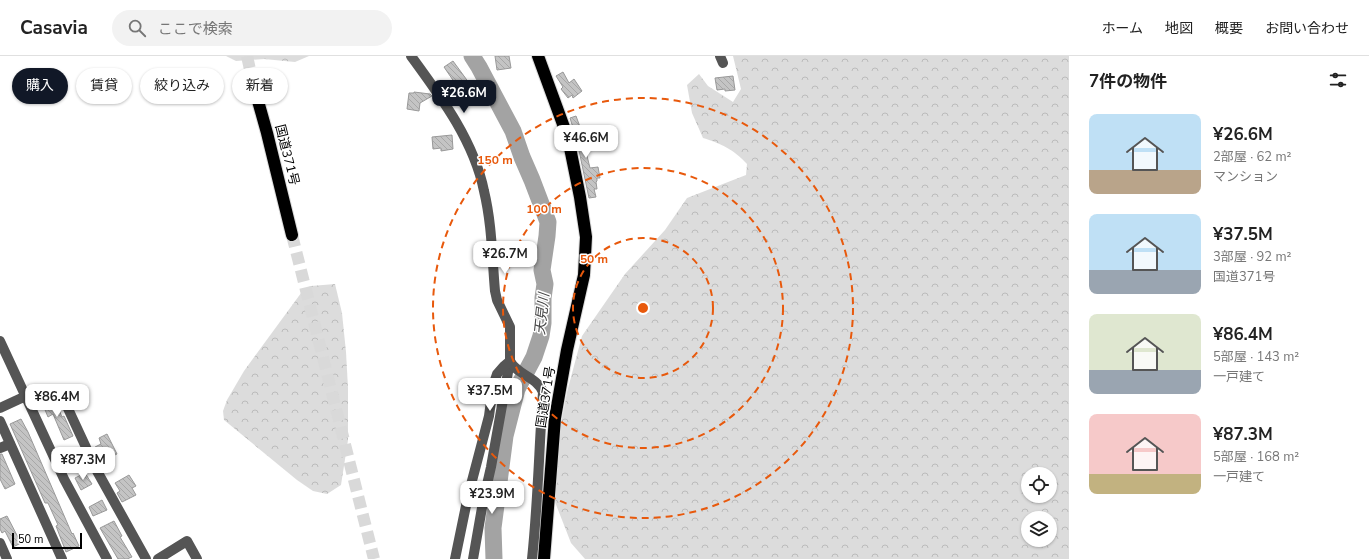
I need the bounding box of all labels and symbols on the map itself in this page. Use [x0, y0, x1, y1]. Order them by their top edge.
pin: ¥26.6M [431, 80, 497, 114]
street label: 国道371号 [271, 123, 303, 187]
pin: ¥46.6M [553, 125, 619, 159]
text: 150 m [477, 152, 513, 168]
text: 100 m [526, 201, 562, 217]
pin: ¥26.7M [472, 241, 538, 275]
text: 50 m [580, 251, 608, 267]
water label: 天見川 [530, 290, 554, 336]
centre of rings [636, 301, 650, 315]
street label: 国道371号 [532, 365, 560, 429]
pin: ¥37.5M [457, 378, 523, 412]
pin: ¥86.4M [24, 384, 90, 418]
pin: ¥87.3M [50, 447, 116, 481]
pin: ¥23.9M [459, 481, 525, 515]
scale bar [12, 531, 82, 550]

